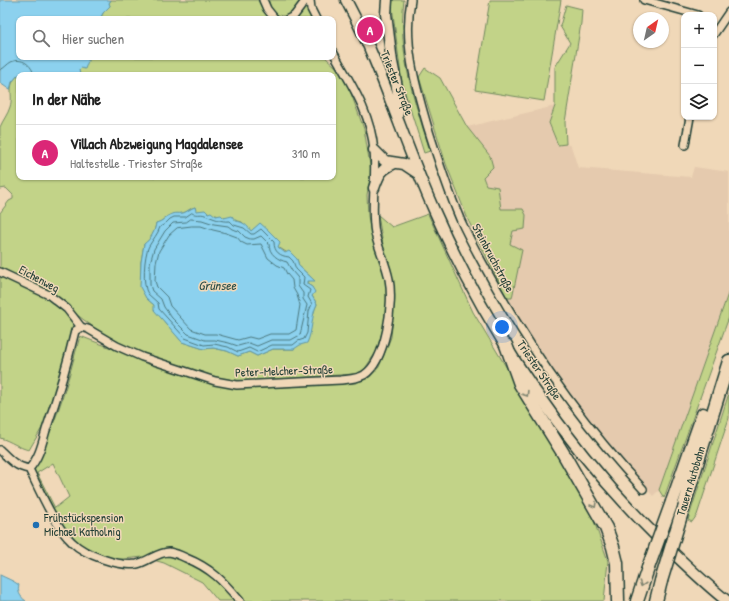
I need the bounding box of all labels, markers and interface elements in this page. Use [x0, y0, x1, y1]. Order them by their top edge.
north arrow [633, 12, 669, 48]
map controls [681, 12, 717, 120]
button: + [681, 12, 717, 48]
pin: A [357, 15, 383, 45]
search box [16, 16, 336, 60]
icon: search [30, 27, 52, 49]
text: Hier suchen [62, 28, 124, 49]
street label: Triester Straße [377, 48, 418, 118]
button: − [681, 48, 717, 84]
button: layers [681, 84, 717, 120]
text: In der Nähe [32, 87, 101, 110]
text: Villach Abzweigung Magdalensee [70, 133, 243, 154]
text: A [42, 144, 48, 162]
text: 310 m [292, 144, 320, 162]
text: Haltestelle · Triester Straße [70, 154, 203, 172]
street label: Steinbruchstraße [468, 220, 519, 295]
street label: Eichenweg [16, 261, 62, 296]
water label: Grünsee [198, 276, 237, 294]
your location [492, 317, 512, 337]
street label: Triester Straße [513, 336, 566, 403]
street label: Peter-Melcher-Straße [235, 360, 333, 381]
one-way arrow [521, 390, 529, 397]
street label: Tauern Autobahn [672, 444, 709, 518]
one-way arrow [589, 501, 596, 508]
place label: Frühstückspension Michael Katholnig [43, 509, 124, 540]
marker: Frühstückspension Michael Katholnig [31, 520, 41, 530]
one-way arrow [639, 581, 647, 588]

